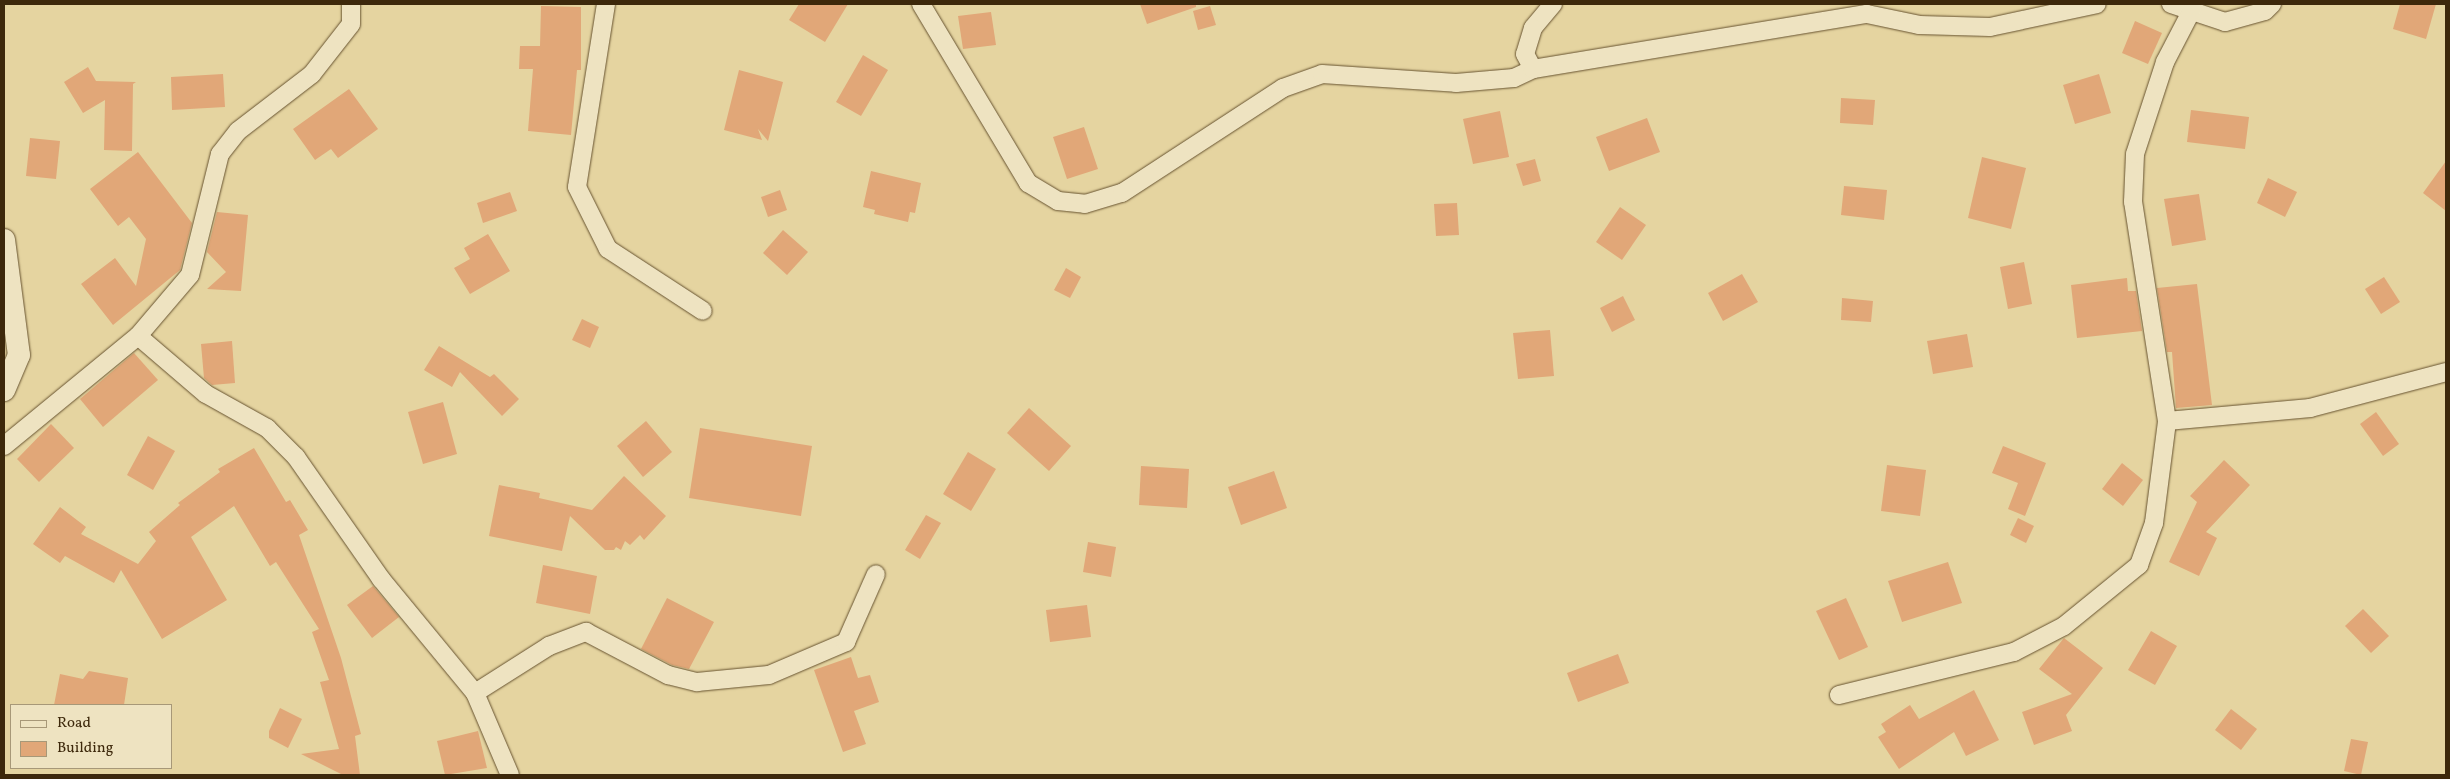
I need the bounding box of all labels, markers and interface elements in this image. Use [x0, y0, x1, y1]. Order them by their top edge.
legend [10, 704, 172, 769]
text: Road [57, 713, 91, 734]
text: Building [57, 738, 113, 759]

